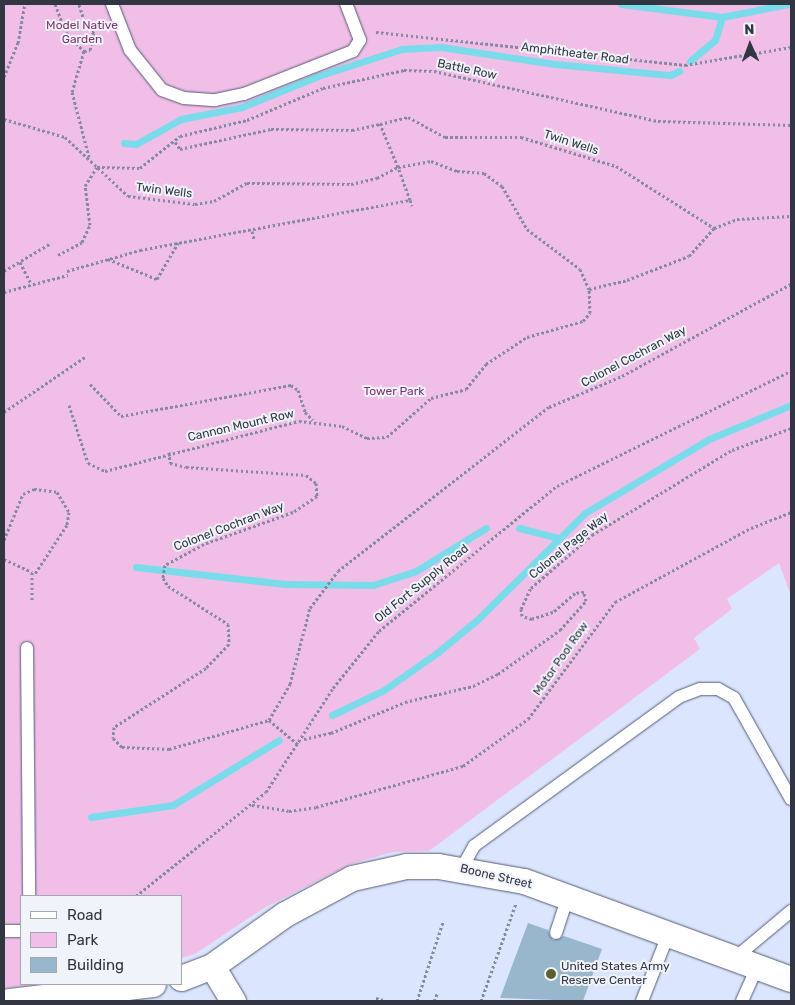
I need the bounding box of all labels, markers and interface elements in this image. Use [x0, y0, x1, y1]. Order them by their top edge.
park label: Model Native Garden [46, 19, 118, 47]
north arrow [725, 20, 775, 70]
text: N [744, 21, 755, 38]
street label: Amphitheater Road [520, 40, 630, 68]
street label: Battle Row [436, 57, 498, 83]
street label: Twin Wells [542, 127, 600, 159]
street label: Twin Wells [135, 180, 193, 202]
street label: Colonel Cochran Way [579, 323, 689, 391]
park label: Tower Park [363, 385, 425, 399]
street label: Cannon Mount Row [186, 407, 296, 445]
street label: Colonel Cochran Way [172, 499, 286, 555]
street label: Colonel Page Way [526, 510, 612, 582]
street label: Old Fort Supply Road [372, 542, 472, 626]
street label: Motor Pool Row [530, 619, 592, 699]
street label: Boone Street [459, 862, 533, 892]
legend [20, 895, 182, 985]
text: Road [67, 906, 103, 924]
text: Park [67, 931, 98, 949]
text: Building [67, 956, 124, 974]
place label: United States Army Reserve Center [561, 960, 670, 988]
marker: United States Army Reserve Center [545, 968, 557, 980]

